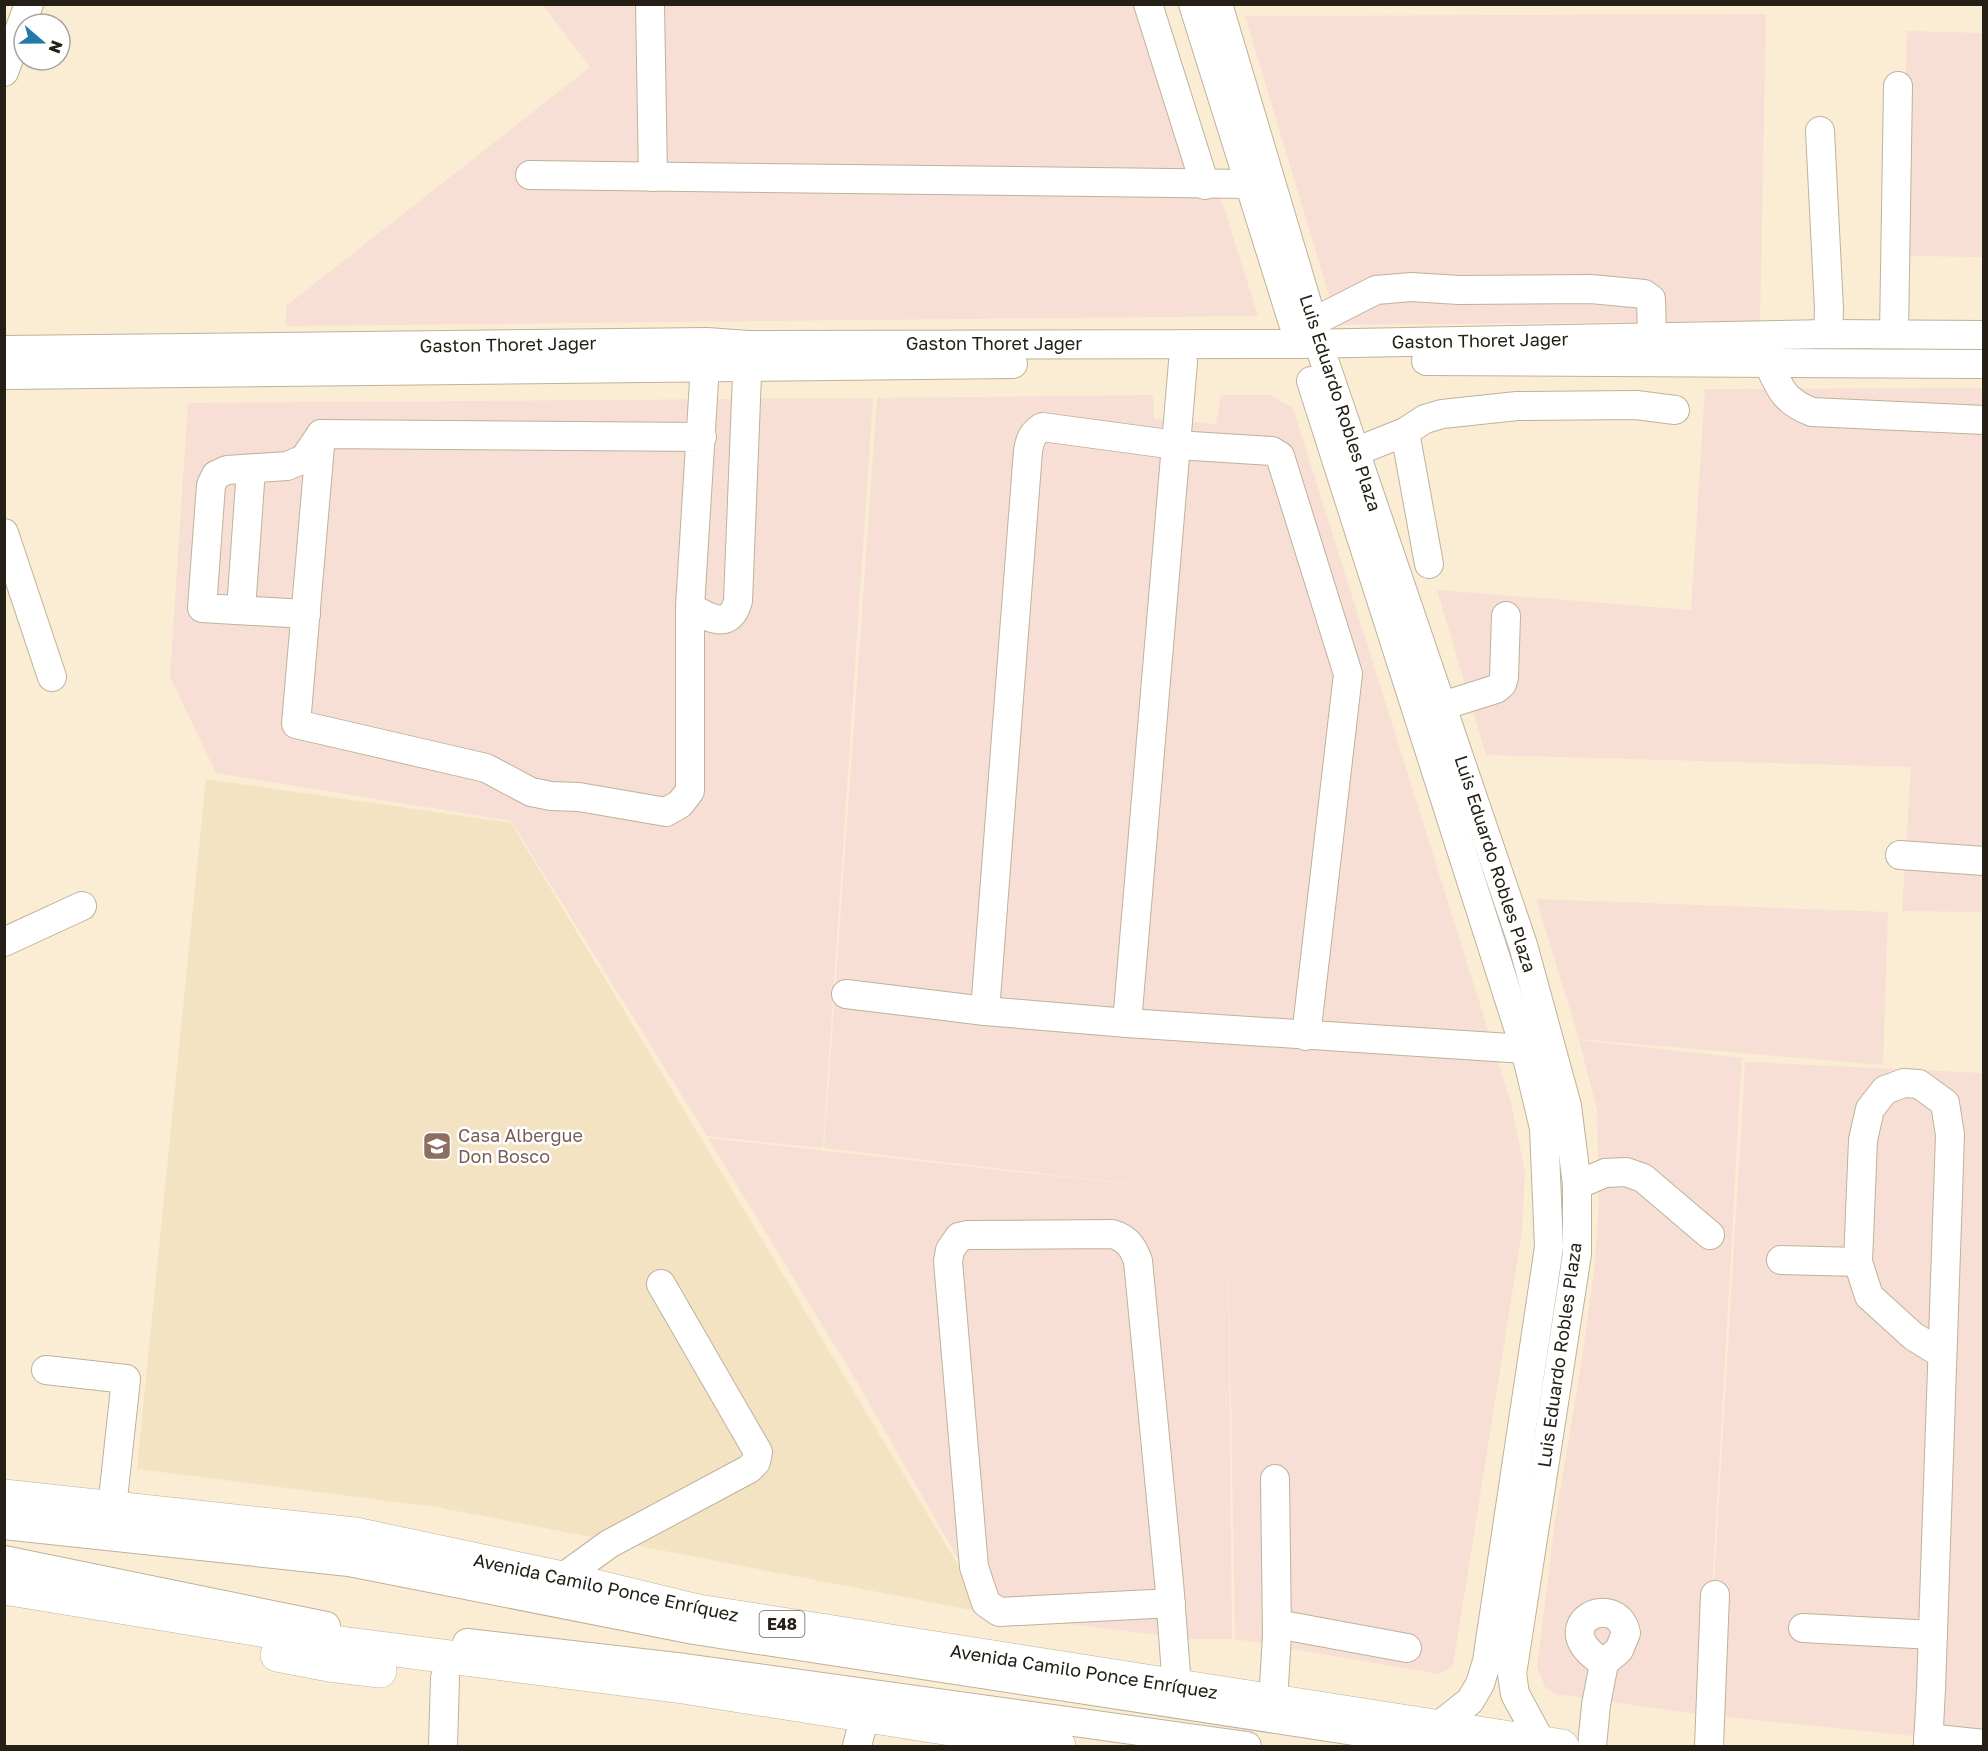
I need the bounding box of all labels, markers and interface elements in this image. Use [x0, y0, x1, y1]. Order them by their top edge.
north arrow [12, 12, 72, 72]
text: N [45, 38, 68, 56]
street label: Luis Eduardo Robles Plaza [1295, 291, 1386, 514]
street label: Gaston Thoret Jager [1391, 327, 1568, 353]
street label: Gaston Thoret Jager [419, 331, 596, 357]
street label: Gaston Thoret Jager [906, 332, 1082, 354]
street label: Luis Eduardo Robles Plaza [1450, 752, 1541, 975]
place label: Casa Albergue Don Bosco [458, 1124, 583, 1167]
school or university icon: Casa Albergue Don Bosco [421, 1130, 453, 1162]
street label: Luis Eduardo Robles Plaza [1532, 1241, 1586, 1469]
street label: Avenida Camilo Ponce Enríquez [472, 1548, 741, 1626]
road number: E48 [760, 1611, 804, 1637]
street label: Avenida Camilo Ponce Enríquez [949, 1639, 1219, 1703]

